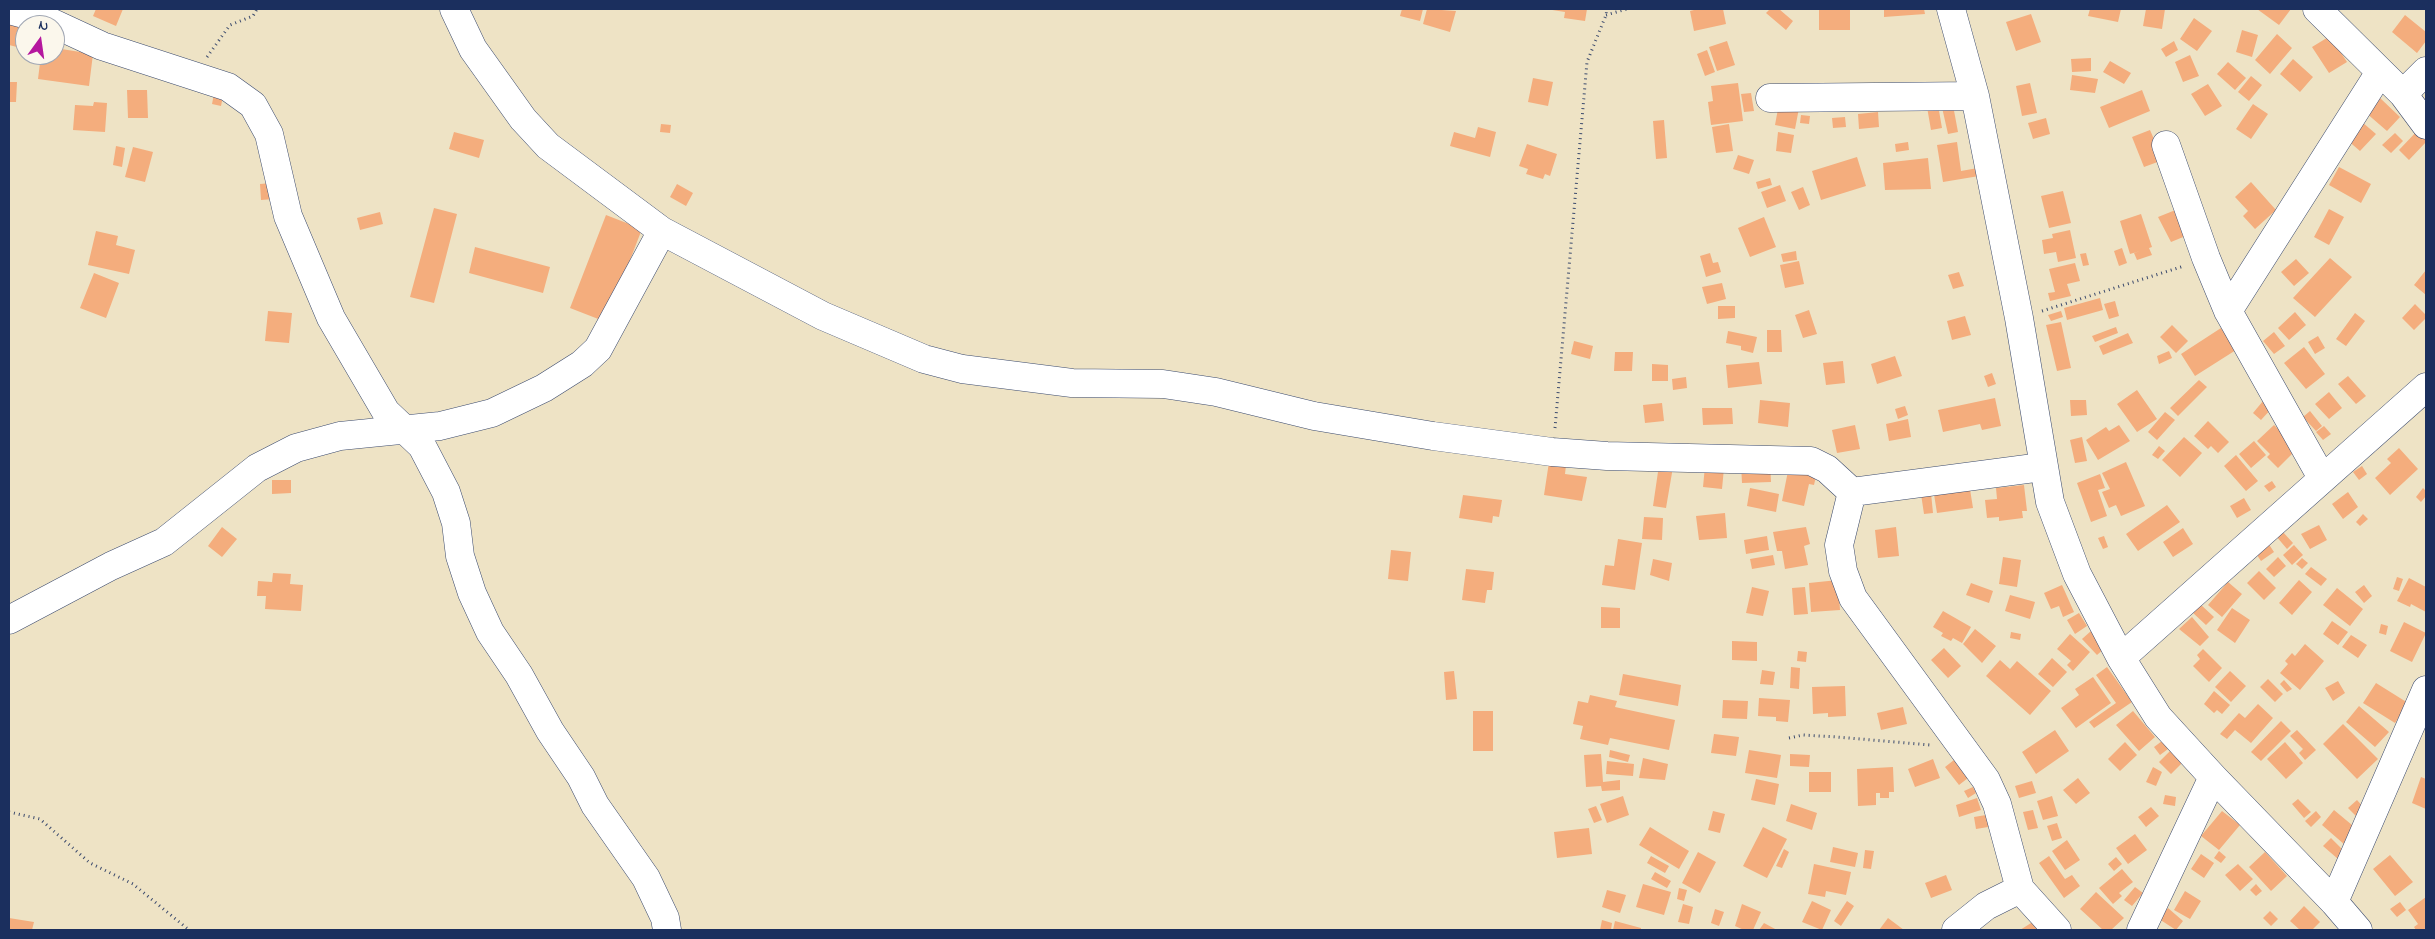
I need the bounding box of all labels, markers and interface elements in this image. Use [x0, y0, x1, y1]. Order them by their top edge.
north arrow [15, 15, 65, 65]
text: N [36, 15, 51, 37]

